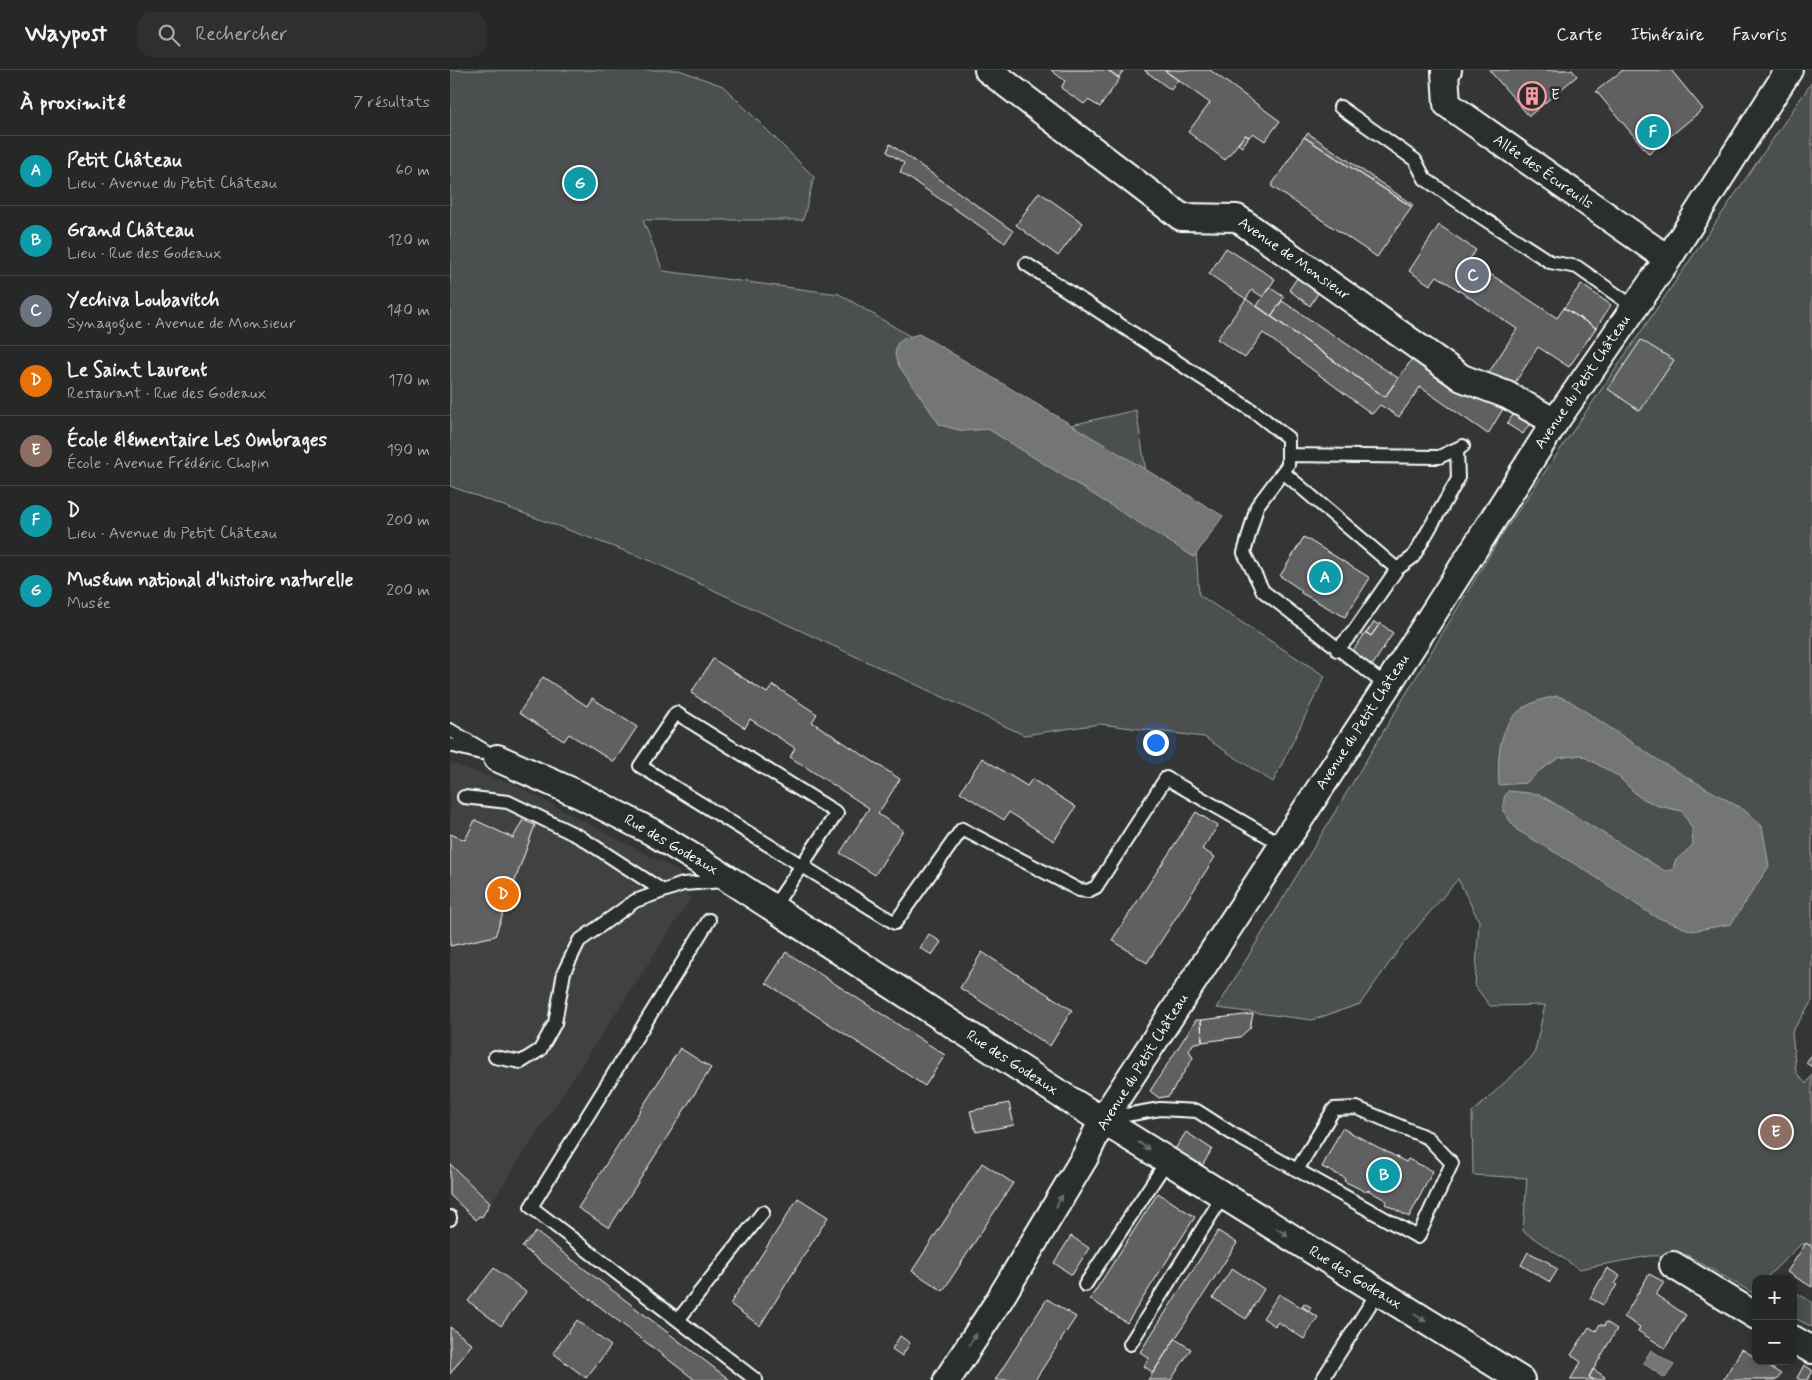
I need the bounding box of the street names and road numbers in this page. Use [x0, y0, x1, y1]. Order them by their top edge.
street label: Allée des Écureuils [1489, 129, 1598, 214]
street label: Avenue de Monsieur [1234, 213, 1354, 305]
street label: Avenue du Petit Château [1530, 311, 1636, 453]
street label: Avenue du Petit Château [1312, 650, 1414, 794]
street label: Rue des Godeaux [620, 810, 722, 880]
street label: Avenue du Petit Château [1093, 990, 1193, 1134]
street label: Rue des Godeaux [962, 1026, 1062, 1100]
street label: Rue des Godeaux [1305, 1242, 1405, 1315]

